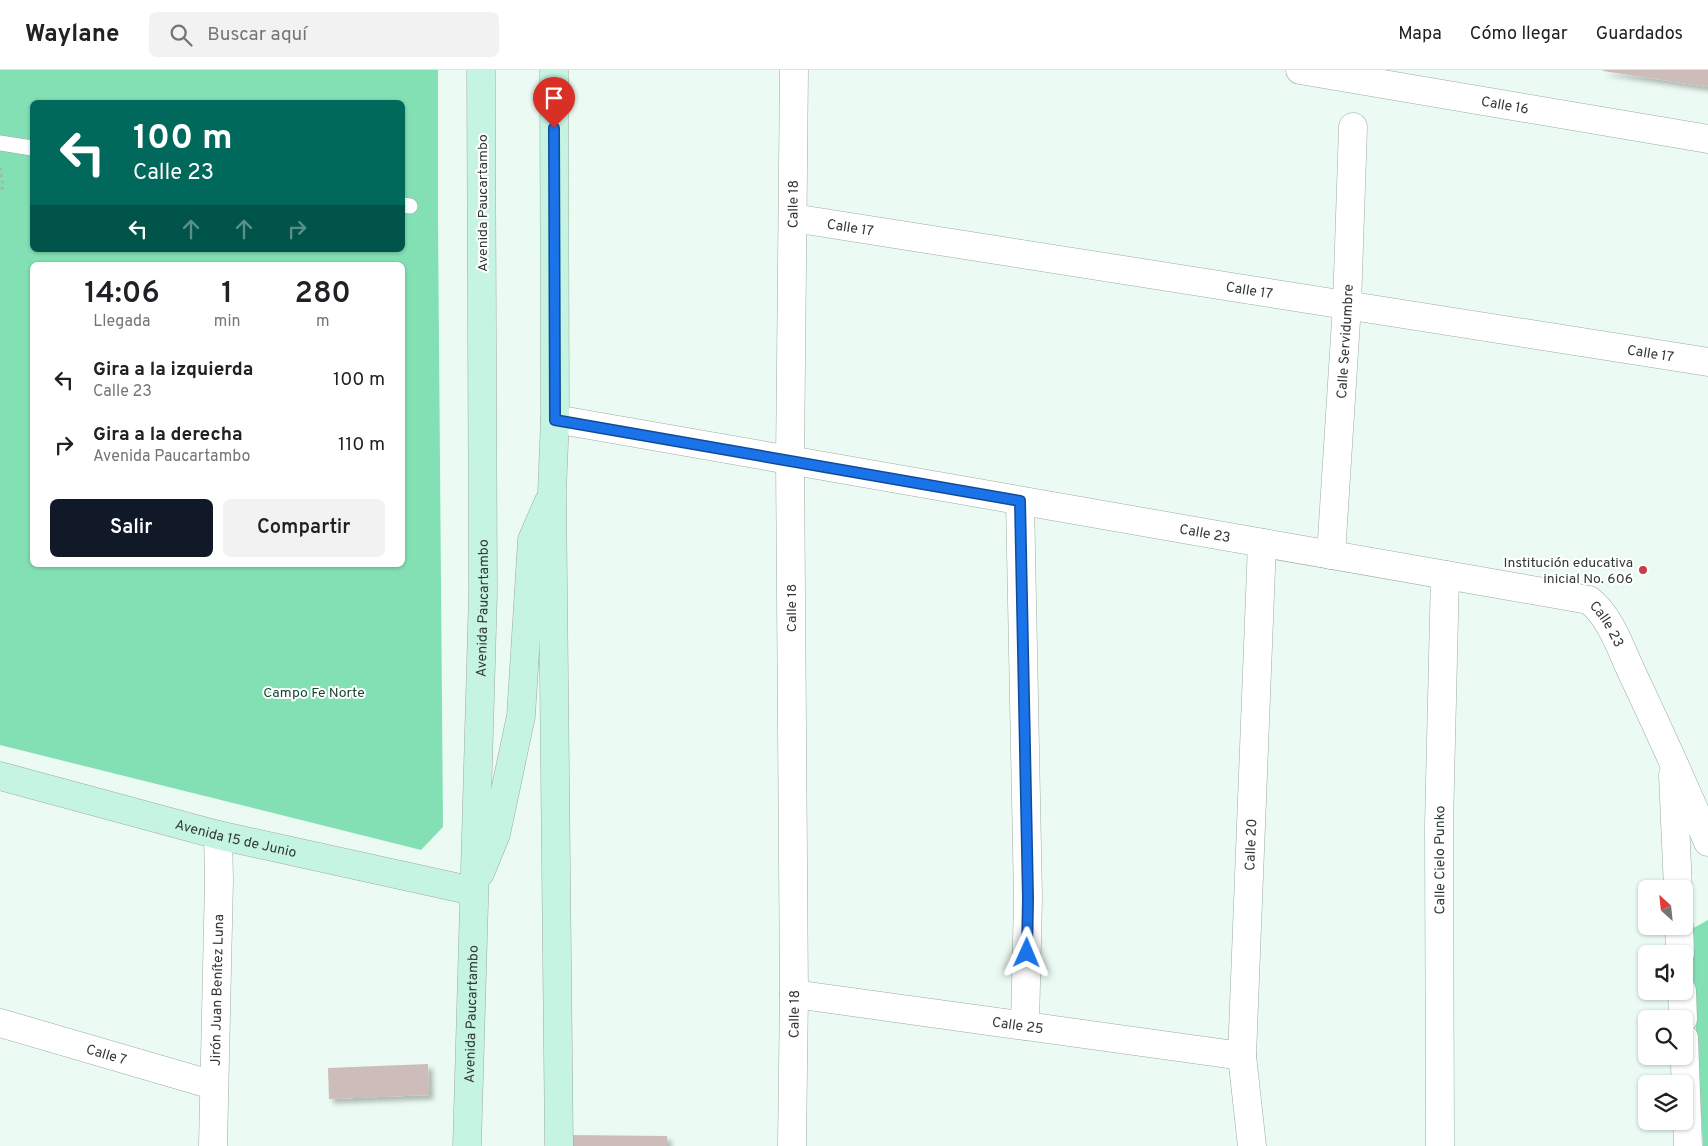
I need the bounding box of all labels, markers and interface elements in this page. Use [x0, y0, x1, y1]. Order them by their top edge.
search box [149, 12, 499, 57]
text: Waylane [25, 20, 119, 50]
icon: search [167, 21, 195, 49]
text: Buscar aquí [207, 23, 307, 47]
text: Mapa [1398, 23, 1442, 46]
text: Cómo llegar [1470, 23, 1568, 46]
text: Guardados [1596, 23, 1683, 46]
pin [533, 77, 575, 128]
icon: arrive [540, 84, 568, 112]
street label: Calle 16 [1480, 94, 1530, 119]
text: 100 m [133, 117, 233, 161]
icon: left [50, 120, 115, 185]
street label: Avenida Paucartambo [475, 134, 492, 272]
text: Calle 23 [133, 160, 214, 187]
street label: Calle 18 [785, 180, 803, 228]
icon: left [124, 215, 152, 243]
icon: ahead [177, 215, 205, 243]
icon: ahead [230, 215, 258, 243]
icon: right [283, 215, 311, 243]
street label: Calle 17 [825, 216, 875, 241]
text: 14:06 [84, 276, 160, 313]
text: 1 [221, 276, 233, 313]
text: 280 [295, 276, 351, 313]
street label: Calle 17 [1225, 279, 1274, 303]
street label: Calle Servidumbre [1334, 284, 1358, 399]
text: Llegada [93, 312, 151, 332]
text: min [214, 312, 240, 332]
text: m [316, 312, 329, 332]
street label: Calle 17 [1626, 342, 1675, 366]
text: Gira a la izquierda [93, 358, 253, 382]
icon: left [50, 366, 78, 394]
text: 100 m [333, 368, 385, 392]
text: Calle 23 [93, 382, 152, 402]
text: Gira a la derecha [93, 423, 243, 447]
icon: right [50, 431, 78, 459]
text: 110 m [338, 433, 385, 457]
text: Avenida Paucartambo [93, 447, 250, 467]
button: Salir [50, 499, 213, 557]
button: Compartir [223, 499, 385, 557]
street label: Calle 23 [1178, 521, 1232, 547]
street label: Avenida Paucartambo [474, 539, 493, 677]
place label: Institución educativa inicial No. 606 [1504, 555, 1633, 588]
marker: Institución educativa inicial No. 606 [1637, 564, 1649, 576]
street label: Calle 18 [784, 584, 801, 632]
street label: Calle 23 [1585, 598, 1627, 650]
park label: Campo Fe Norte [263, 685, 365, 702]
street label: Calle Cielo Punko [1432, 805, 1449, 914]
street label: Avenida 15 de Junio [173, 817, 298, 862]
street label: Calle 20 [1242, 818, 1261, 871]
north arrow [1638, 880, 1692, 935]
map controls [1638, 880, 1693, 1130]
street label: Jirón Juan Benítez Luna [208, 914, 228, 1066]
position arrow [1000, 926, 1052, 978]
street label: Avenida Paucartambo [462, 945, 483, 1083]
button: sound [1638, 945, 1693, 1000]
street label: Calle 18 [786, 990, 804, 1038]
button: search [1638, 1010, 1693, 1065]
street label: Calle 25 [991, 1014, 1045, 1038]
street label: Calle 7 [84, 1042, 128, 1069]
button: layers [1638, 1075, 1693, 1130]

